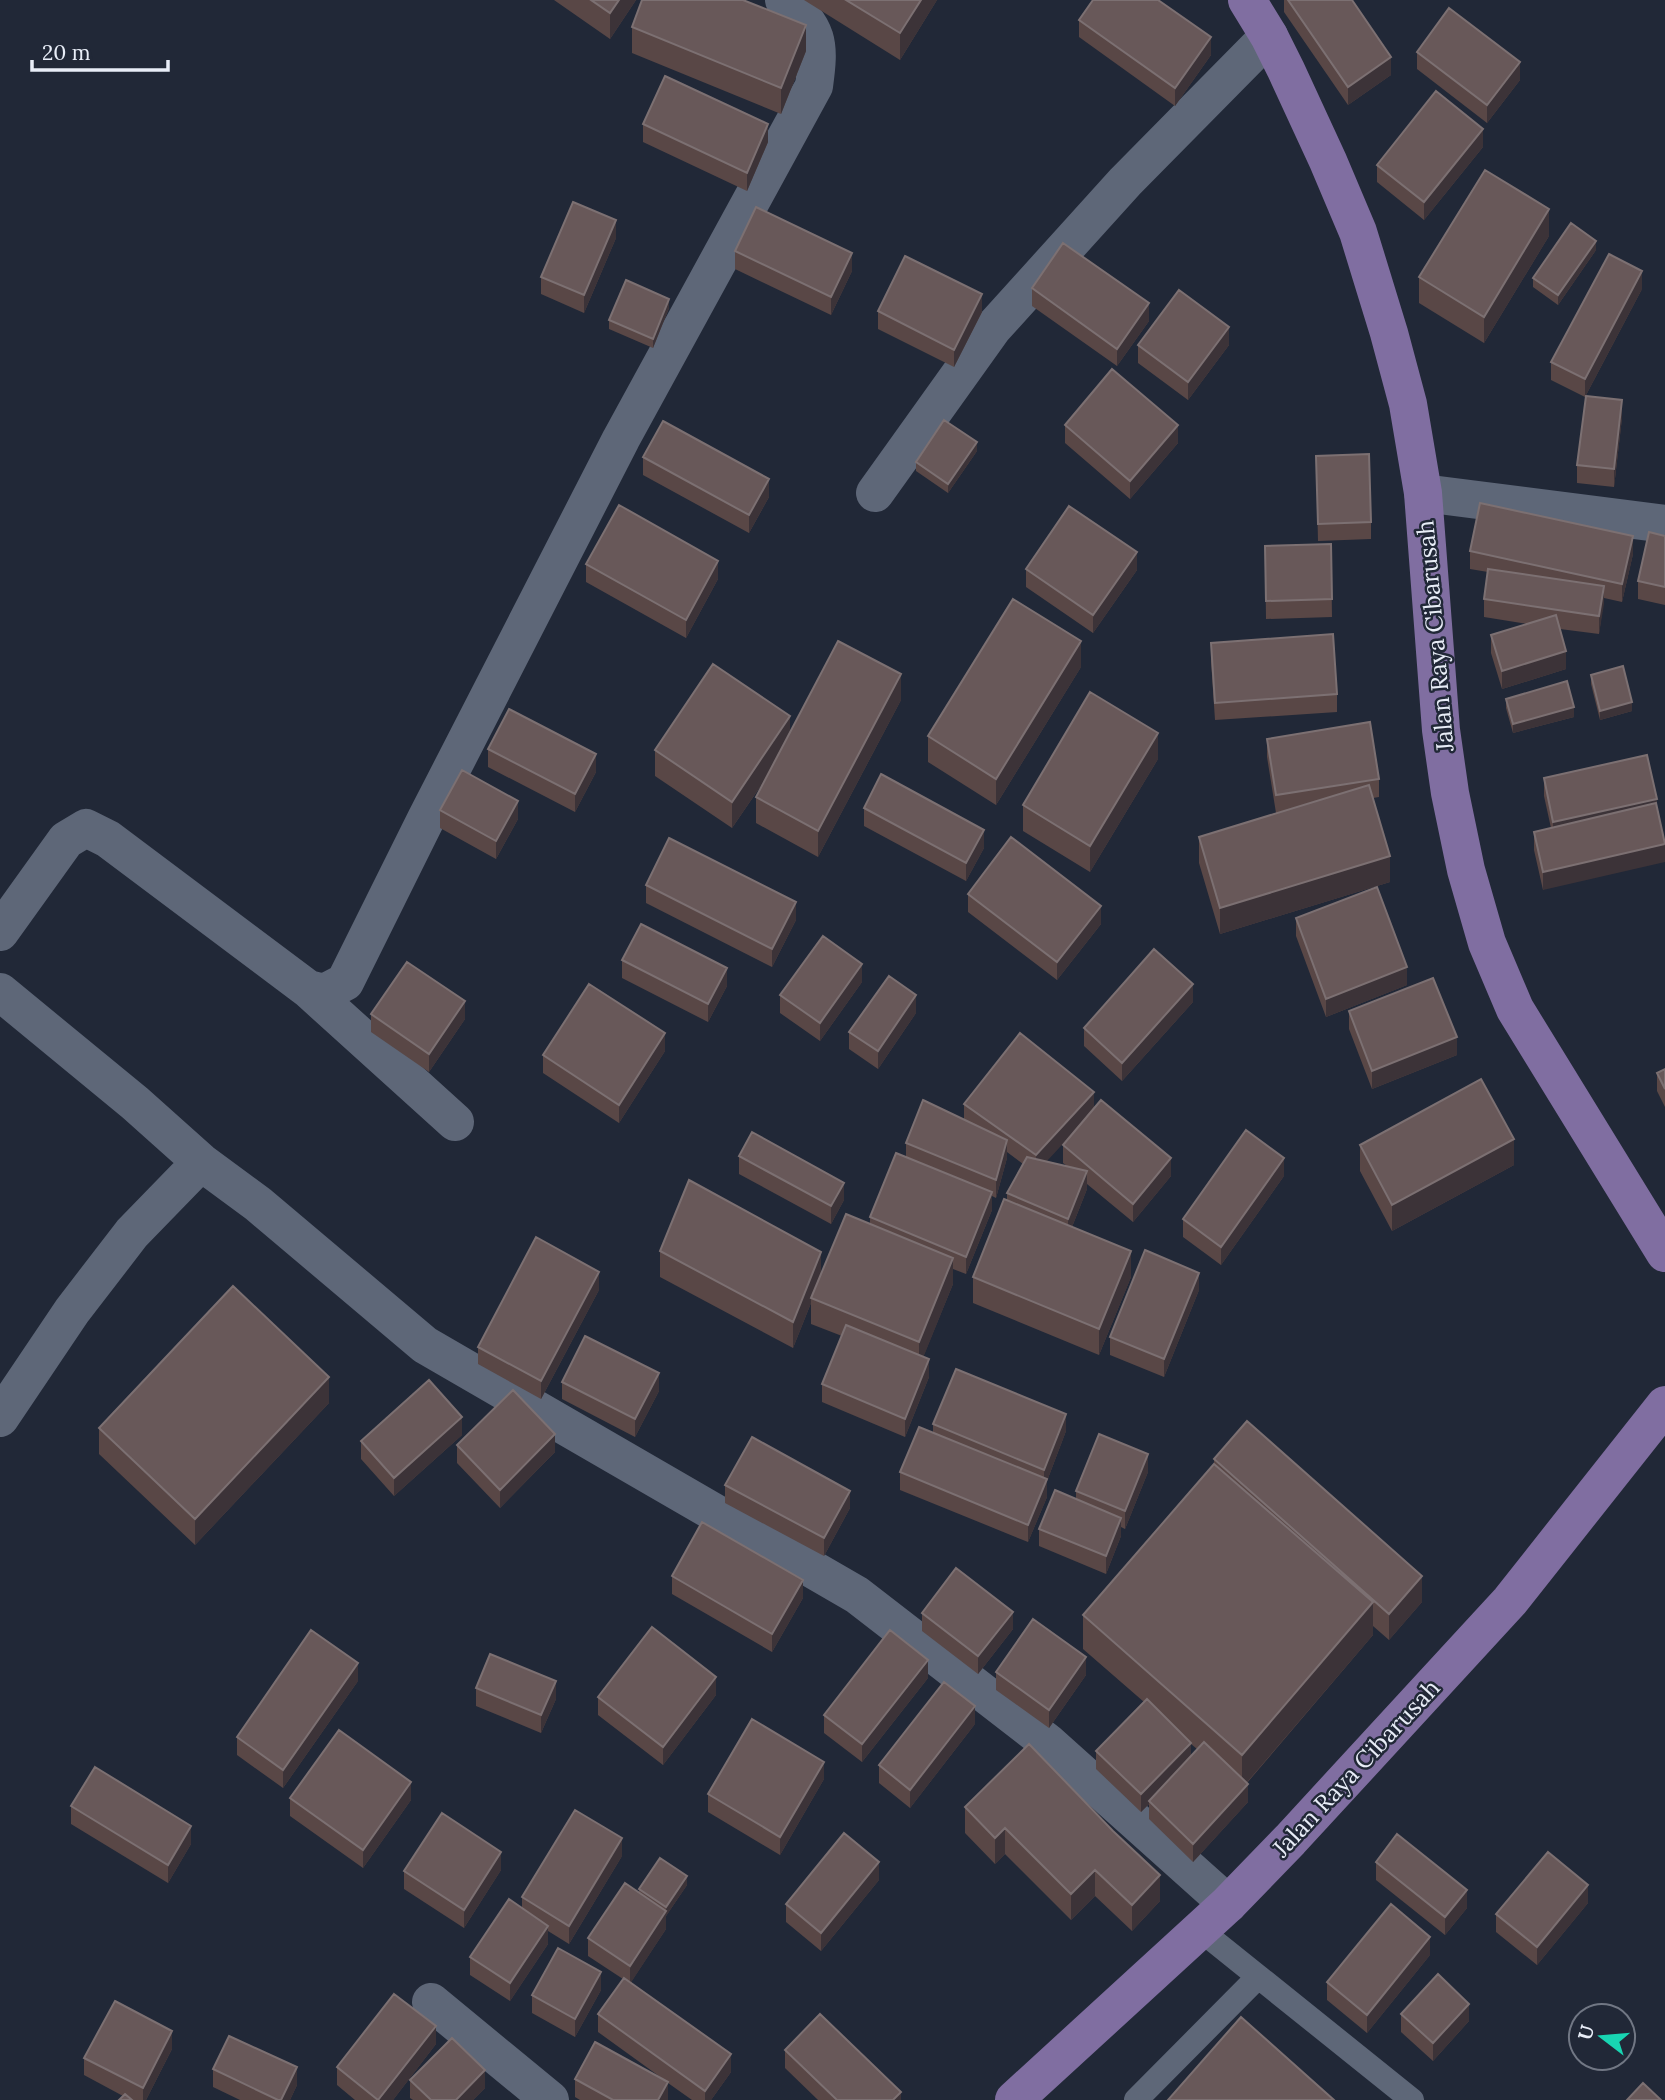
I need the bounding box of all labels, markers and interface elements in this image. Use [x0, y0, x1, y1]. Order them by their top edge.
scale bar [32, 28, 168, 72]
text: 20 m [42, 39, 91, 66]
street label: Jalan Raya Cibarusah [1409, 519, 1461, 754]
street label: Jalan Raya Cibarusah [1265, 1673, 1446, 1864]
north arrow [1567, 2002, 1637, 2072]
text: U [1572, 2022, 1599, 2043]

